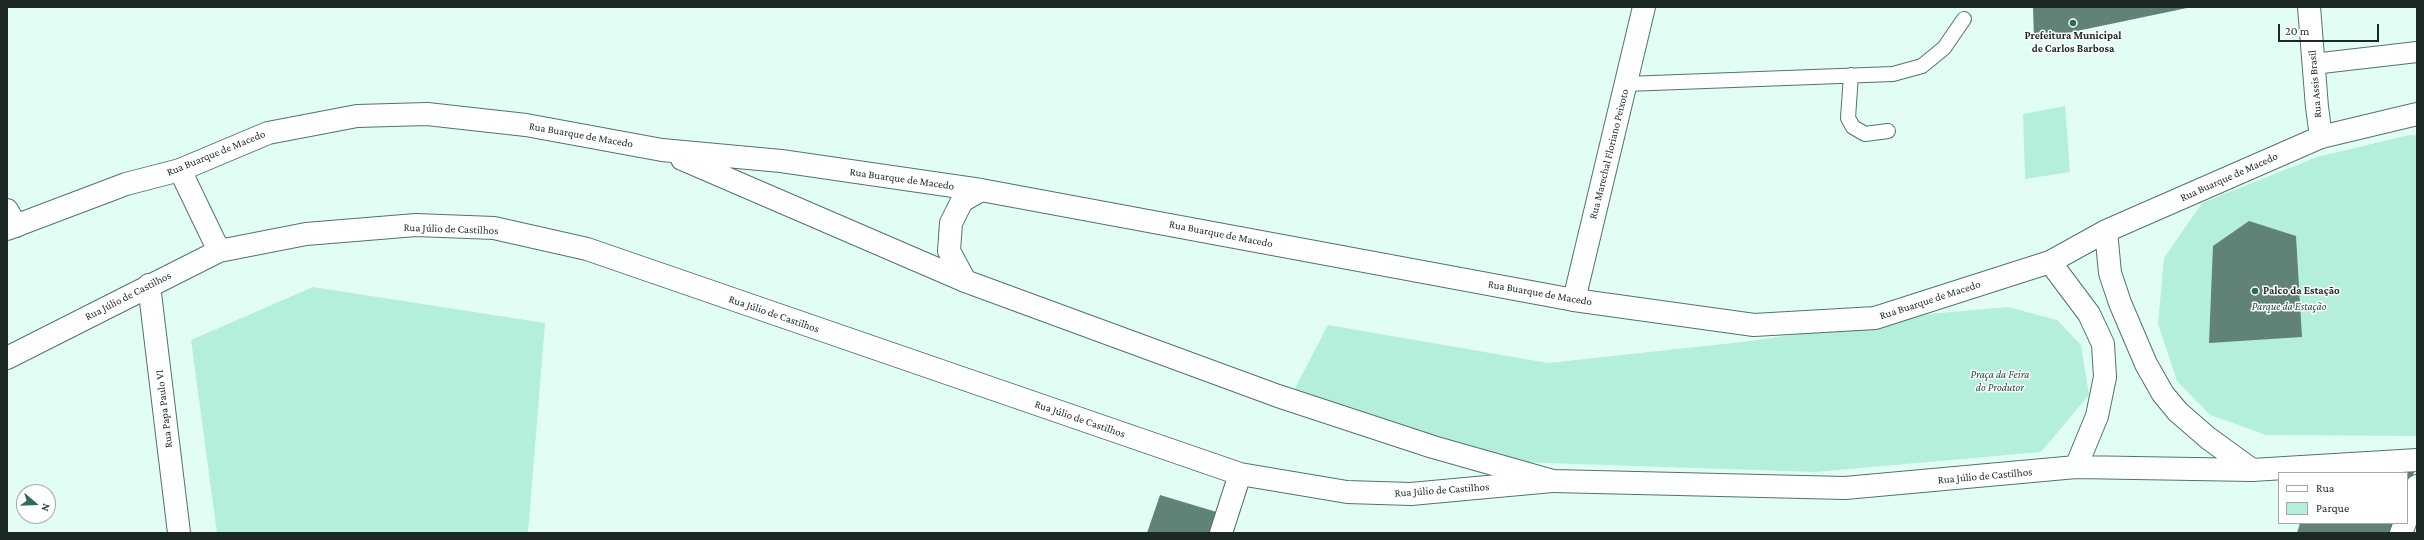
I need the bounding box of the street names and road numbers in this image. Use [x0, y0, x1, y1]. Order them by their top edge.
street label: Rua Assis Brasil [2305, 50, 2325, 118]
street label: Rua Marechal Floriano Peixoto [1586, 88, 1632, 220]
street label: Rua Buarque de Macedo [528, 119, 634, 151]
street label: Rua Buarque de Macedo [165, 127, 267, 179]
street label: Rua Buarque de Macedo [2178, 150, 2280, 204]
street label: Rua Buarque de Macedo [849, 165, 955, 193]
street label: Rua Buarque de Macedo [1168, 217, 1274, 251]
street label: Rua Júlio de Castilhos [403, 221, 499, 237]
street label: Rua Júlio de Castilhos [83, 269, 173, 323]
street label: Rua Buarque de Macedo [1487, 277, 1593, 309]
street label: Rua Buarque de Macedo [1878, 277, 1982, 323]
street label: Rua Júlio de Castilhos [727, 292, 821, 336]
street label: Rua Papa Paulo VI [153, 369, 175, 449]
street label: Rua Júlio de Castilhos [1033, 397, 1127, 441]
street label: Rua Júlio de Castilhos [1937, 465, 2033, 487]
street label: Rua Júlio de Castilhos [1394, 480, 1490, 500]

